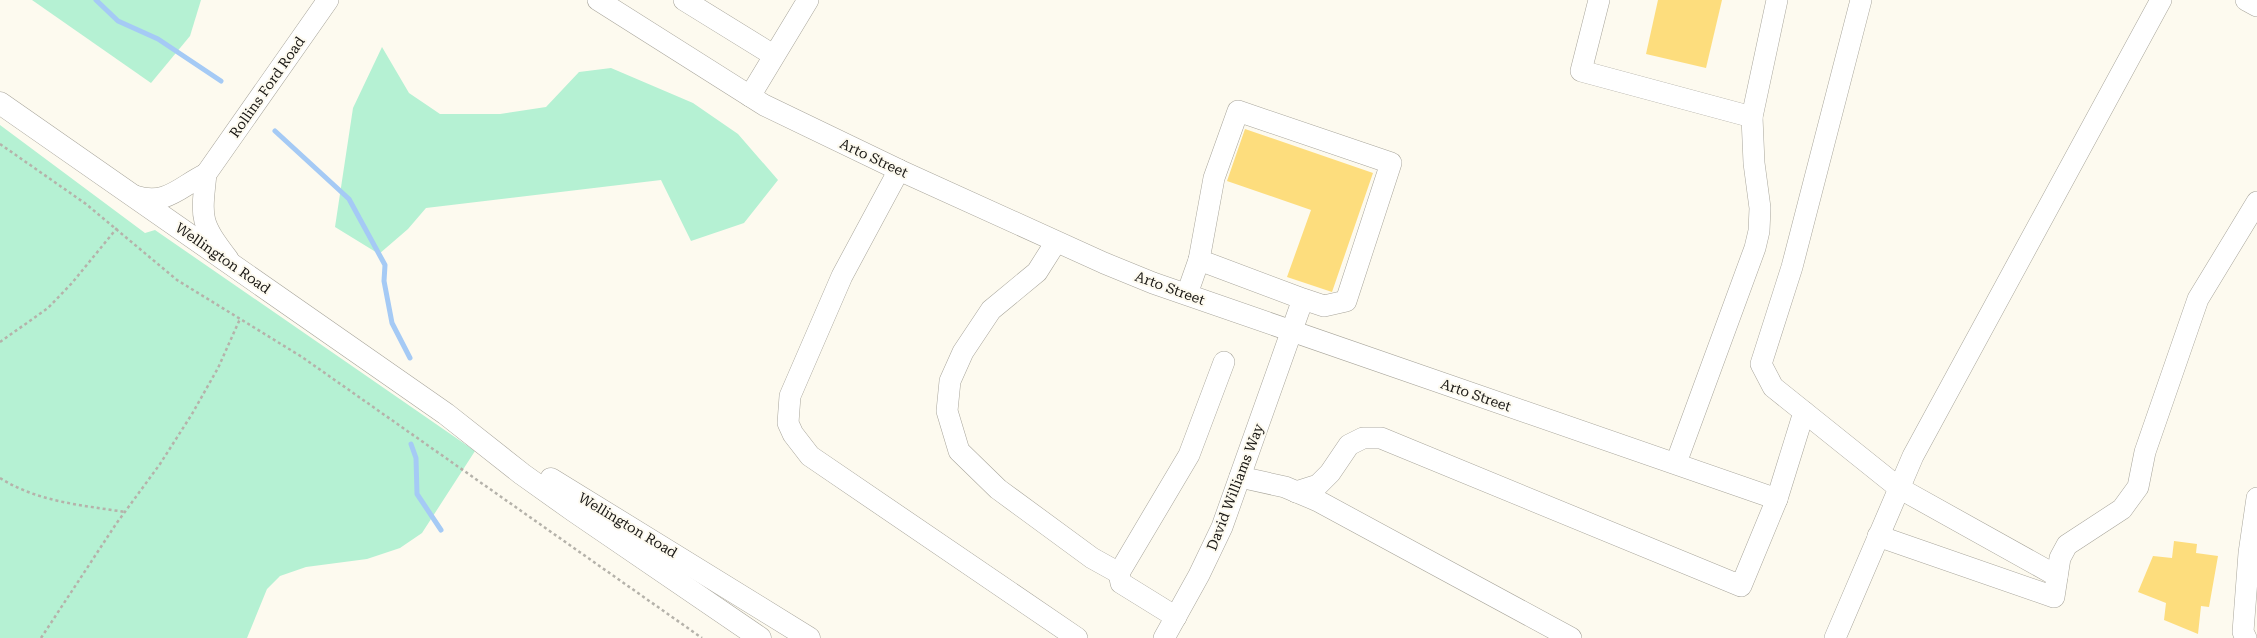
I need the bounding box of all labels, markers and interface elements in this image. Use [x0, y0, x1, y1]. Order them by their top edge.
street label: Rollins Ford Road [226, 34, 308, 140]
street label: Arto Street [837, 135, 911, 181]
street label: Wellington Road [172, 219, 274, 297]
street label: Arto Street [1133, 268, 1207, 308]
street label: Arto Street [1439, 376, 1513, 414]
street label: David Williams Way [1203, 421, 1267, 553]
street label: Wellington Road [576, 489, 680, 561]

